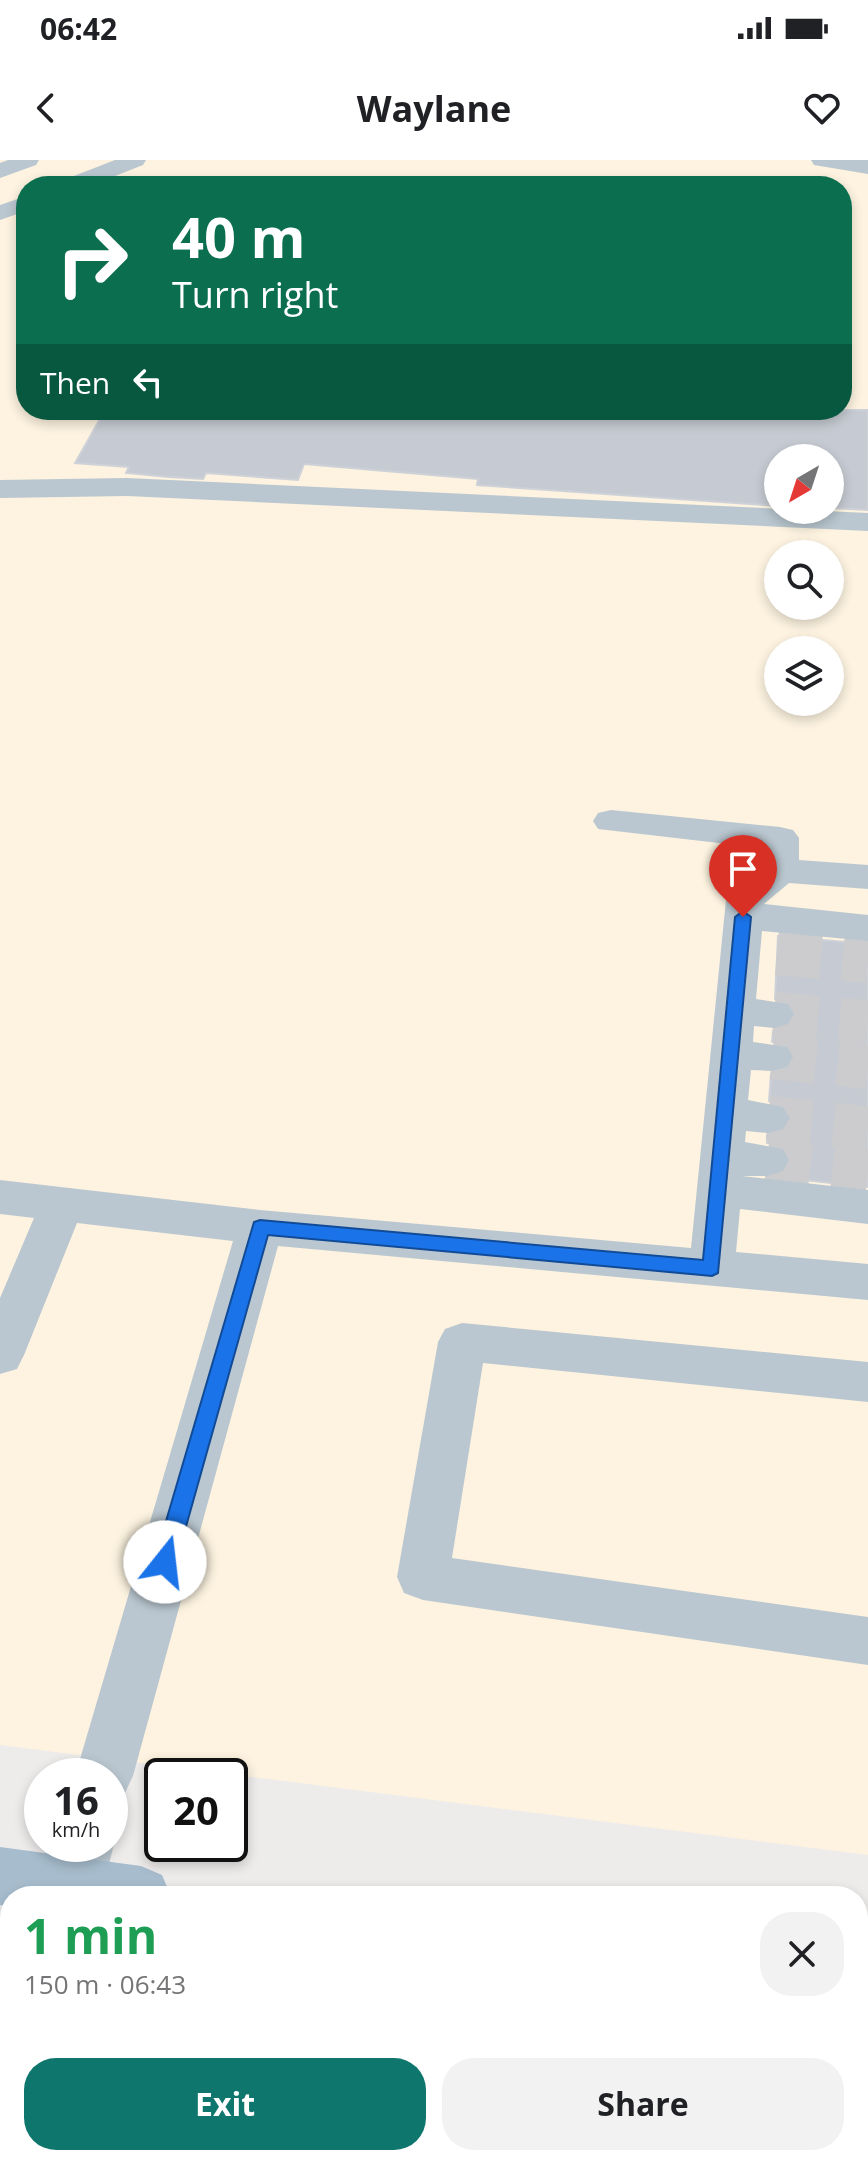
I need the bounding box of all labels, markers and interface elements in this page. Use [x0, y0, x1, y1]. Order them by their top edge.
text: 06:42 [40, 8, 117, 49]
text: Waylane [357, 84, 511, 133]
icon: back [24, 86, 68, 130]
icon: heart [800, 86, 844, 130]
text: 40 m [172, 198, 306, 274]
icon: right [40, 208, 144, 312]
text: Turn right [172, 270, 338, 319]
icon: left [126, 360, 170, 404]
text: Then [40, 362, 110, 403]
north arrow [764, 444, 844, 524]
map controls [764, 444, 844, 716]
button: search [764, 540, 844, 620]
button: layers [764, 636, 844, 716]
pin [709, 835, 777, 917]
icon: arrive [721, 847, 765, 891]
position arrow [123, 1520, 207, 1604]
speed limit sign: 20 [144, 1758, 248, 1862]
text: 16 [53, 1772, 99, 1827]
text: km/h [52, 1816, 100, 1843]
text: 1 min [24, 1903, 157, 1968]
button: close [760, 1912, 844, 1996]
text: 150 m · 06:43 [24, 1966, 186, 2002]
button: Exit [24, 2058, 426, 2150]
button: Share [442, 2058, 844, 2150]

